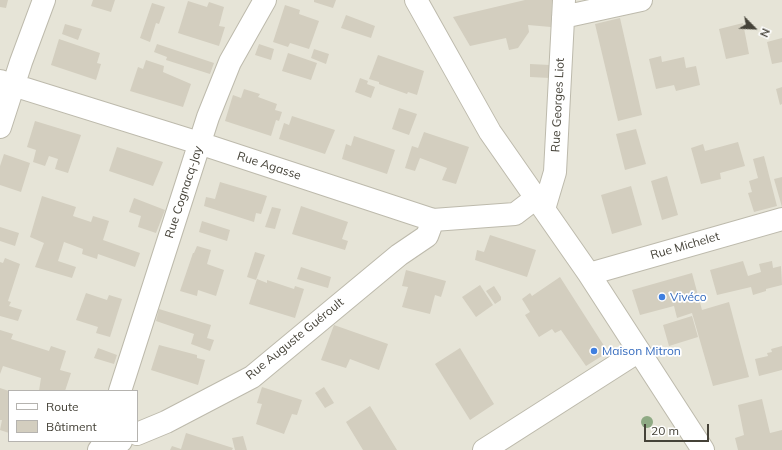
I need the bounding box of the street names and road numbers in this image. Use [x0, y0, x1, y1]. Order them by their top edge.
street label: Rue Georges Liot [548, 57, 568, 153]
street label: Rue Cognacq-Jay [162, 144, 206, 240]
street label: Rue Agasse [235, 149, 303, 183]
street label: Rue Michelet [649, 229, 721, 263]
street label: Rue Auguste Guéroult [243, 295, 347, 383]

